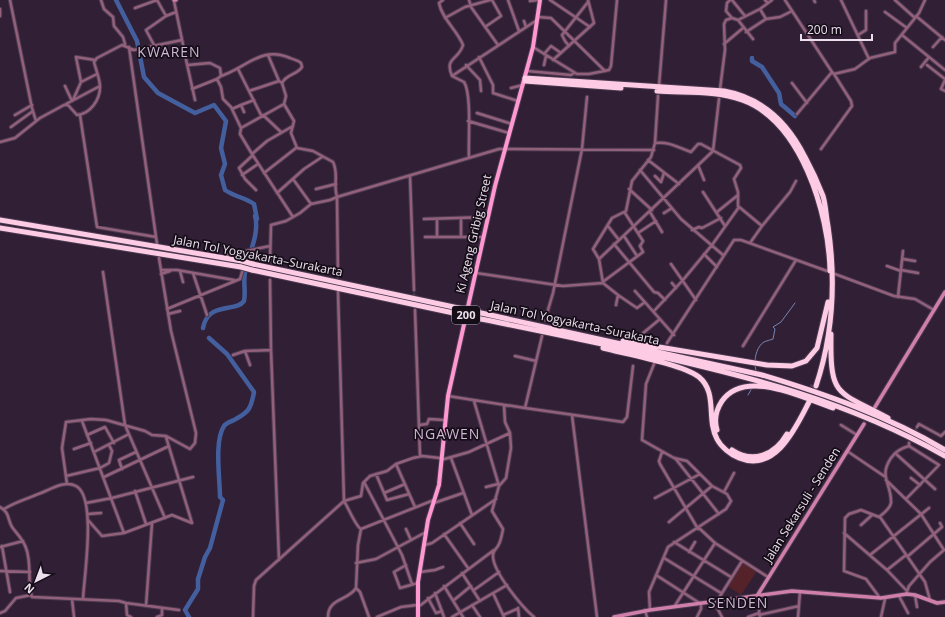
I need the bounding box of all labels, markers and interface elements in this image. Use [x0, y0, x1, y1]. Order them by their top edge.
scale bar [801, 16, 872, 42]
text: 200 m [807, 21, 842, 38]
district label: KWAREN [137, 42, 201, 61]
street label: Ki Ageng Gribig Street [452, 173, 495, 295]
street label: Jalan Tol Yogyakarta–Surakarta [171, 231, 344, 280]
street label: Jalan Tol Yogyakarta–Surakarta [488, 296, 661, 349]
road number: 200 [452, 306, 480, 324]
district label: NGAWEN [414, 424, 480, 443]
street label: Jalan Sekarsuli - Senden [759, 444, 844, 566]
north arrow [16, 561, 56, 601]
text: N [21, 580, 37, 597]
district label: SENDEN [708, 593, 768, 612]

